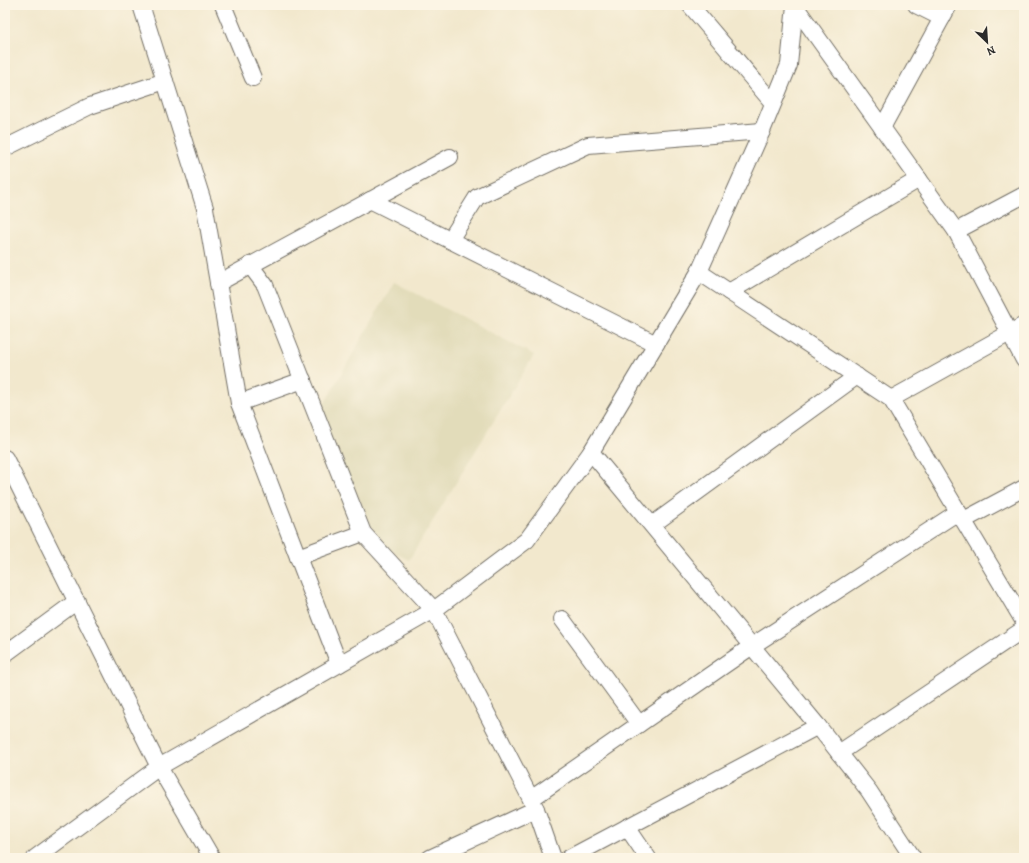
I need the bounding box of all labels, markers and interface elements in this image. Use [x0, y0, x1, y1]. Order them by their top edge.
north arrow [967, 22, 1007, 62]
text: N [984, 42, 998, 59]

